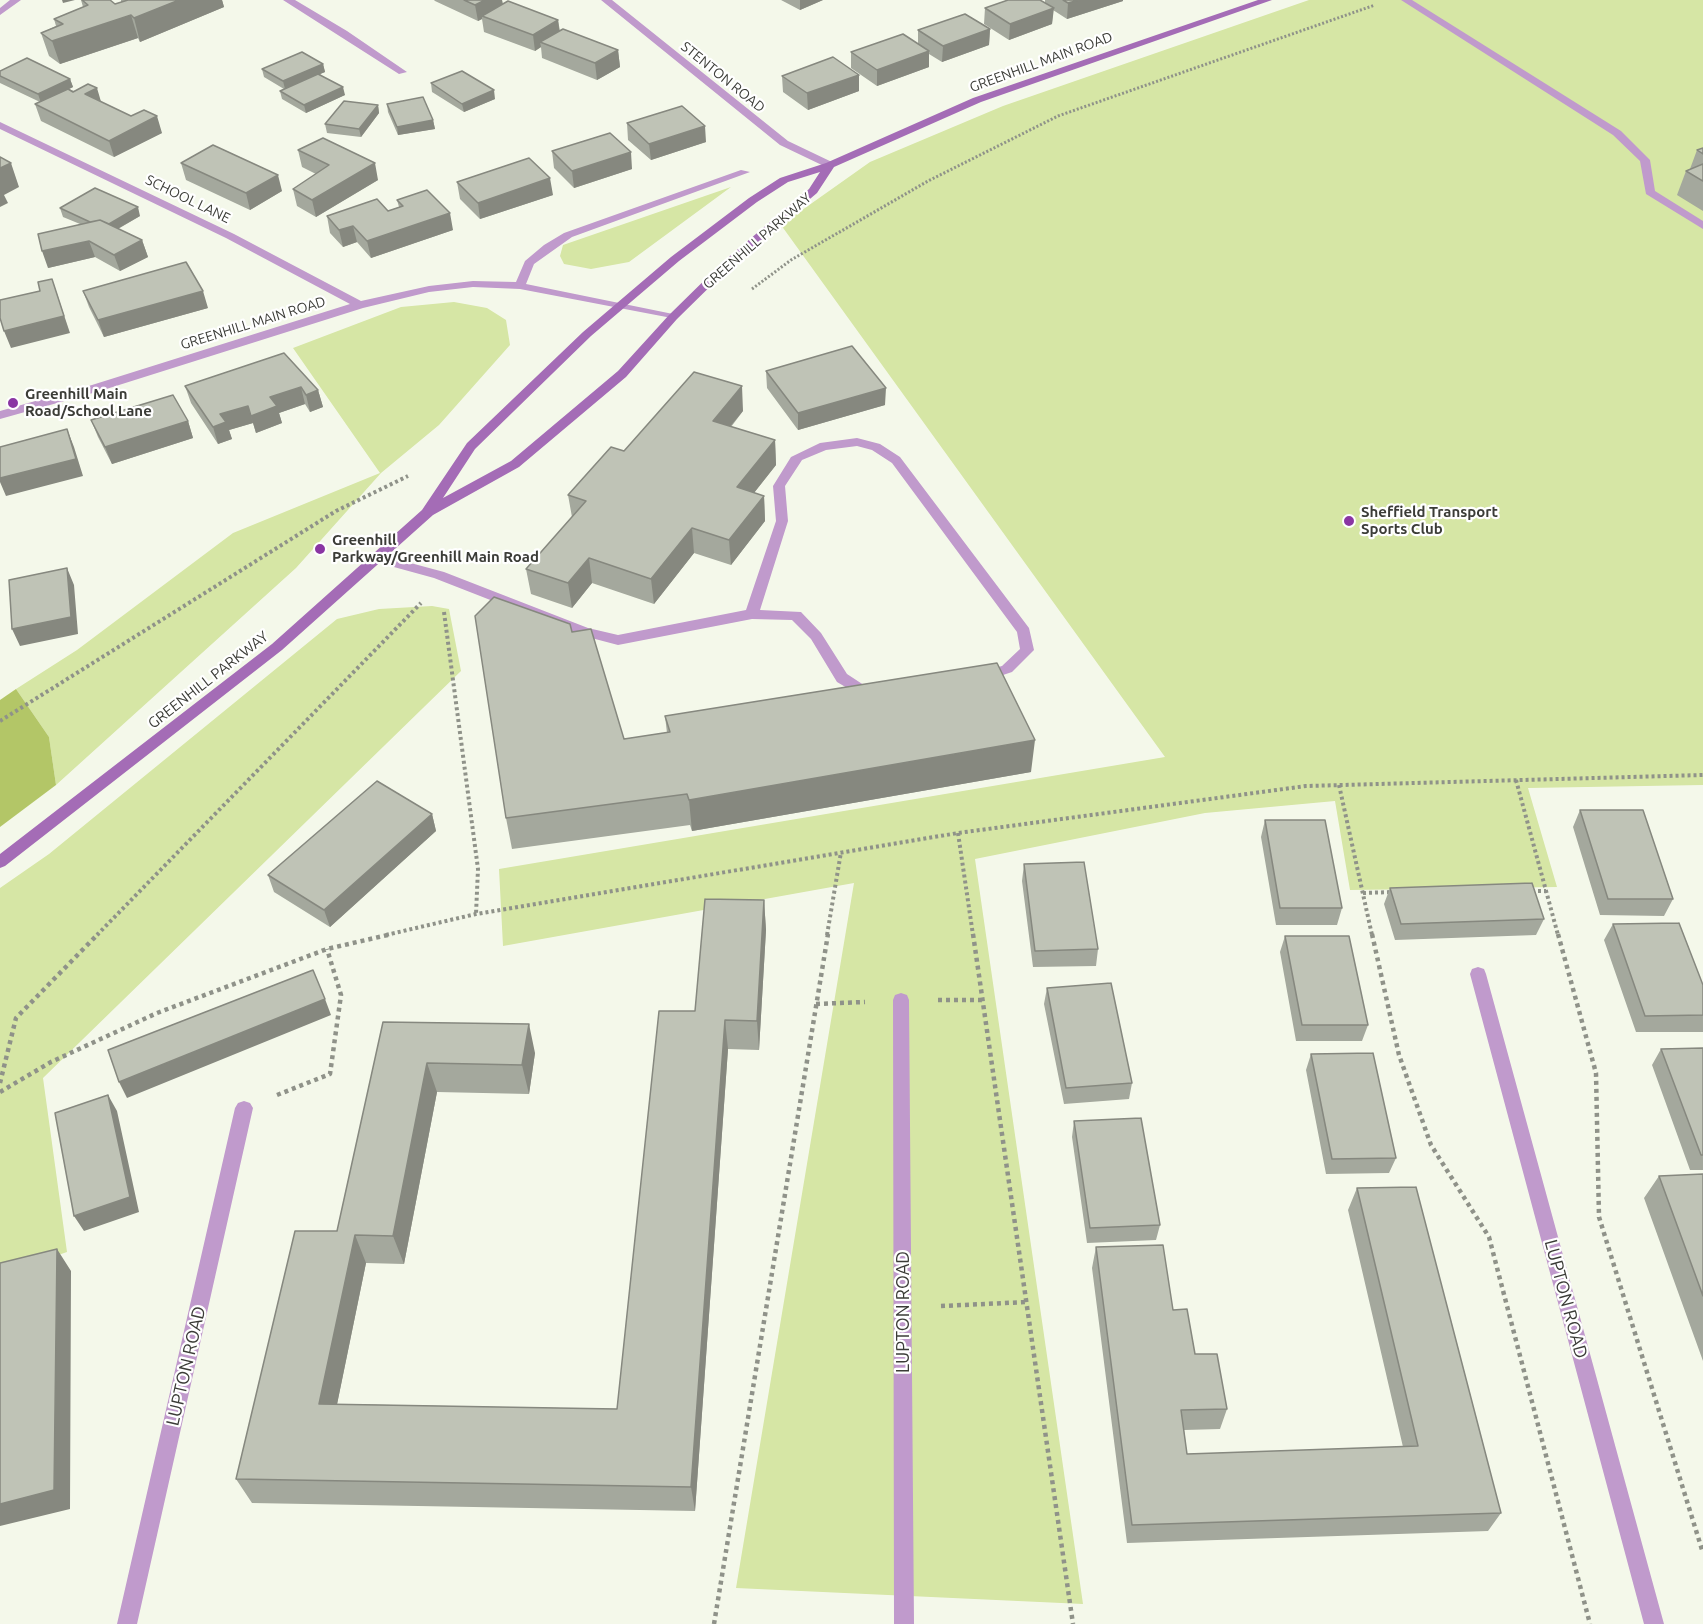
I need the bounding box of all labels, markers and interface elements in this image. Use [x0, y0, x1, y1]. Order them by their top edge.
street label: GREENHILL MAIN ROAD [967, 28, 1115, 96]
street label: STENTON ROAD [678, 38, 768, 116]
street label: SCHOOL LANE [143, 171, 233, 227]
street label: GREENHILL PARKWAY [699, 189, 815, 293]
street label: GREENHILL MAIN ROAD [178, 293, 328, 353]
place label: Greenhill Main Road/School Lane [25, 385, 152, 420]
marker: Greenhill Main Road/School Lane [6, 396, 20, 410]
place label: Sheffield Transport Sports Club [1361, 503, 1498, 538]
marker: Sheffield Transport Sports Club [1342, 514, 1356, 528]
place label: Greenhill Parkway/Greenhill Main Road [332, 531, 539, 566]
marker: Greenhill Parkway/Greenhill Main Road [313, 542, 327, 556]
street label: GREENHILL PARKWAY [144, 627, 272, 733]
street label: LUPTON ROAD [1540, 1237, 1592, 1361]
street label: LUPTON ROAD [892, 1251, 914, 1373]
street label: LUPTON ROAD [162, 1304, 210, 1428]

